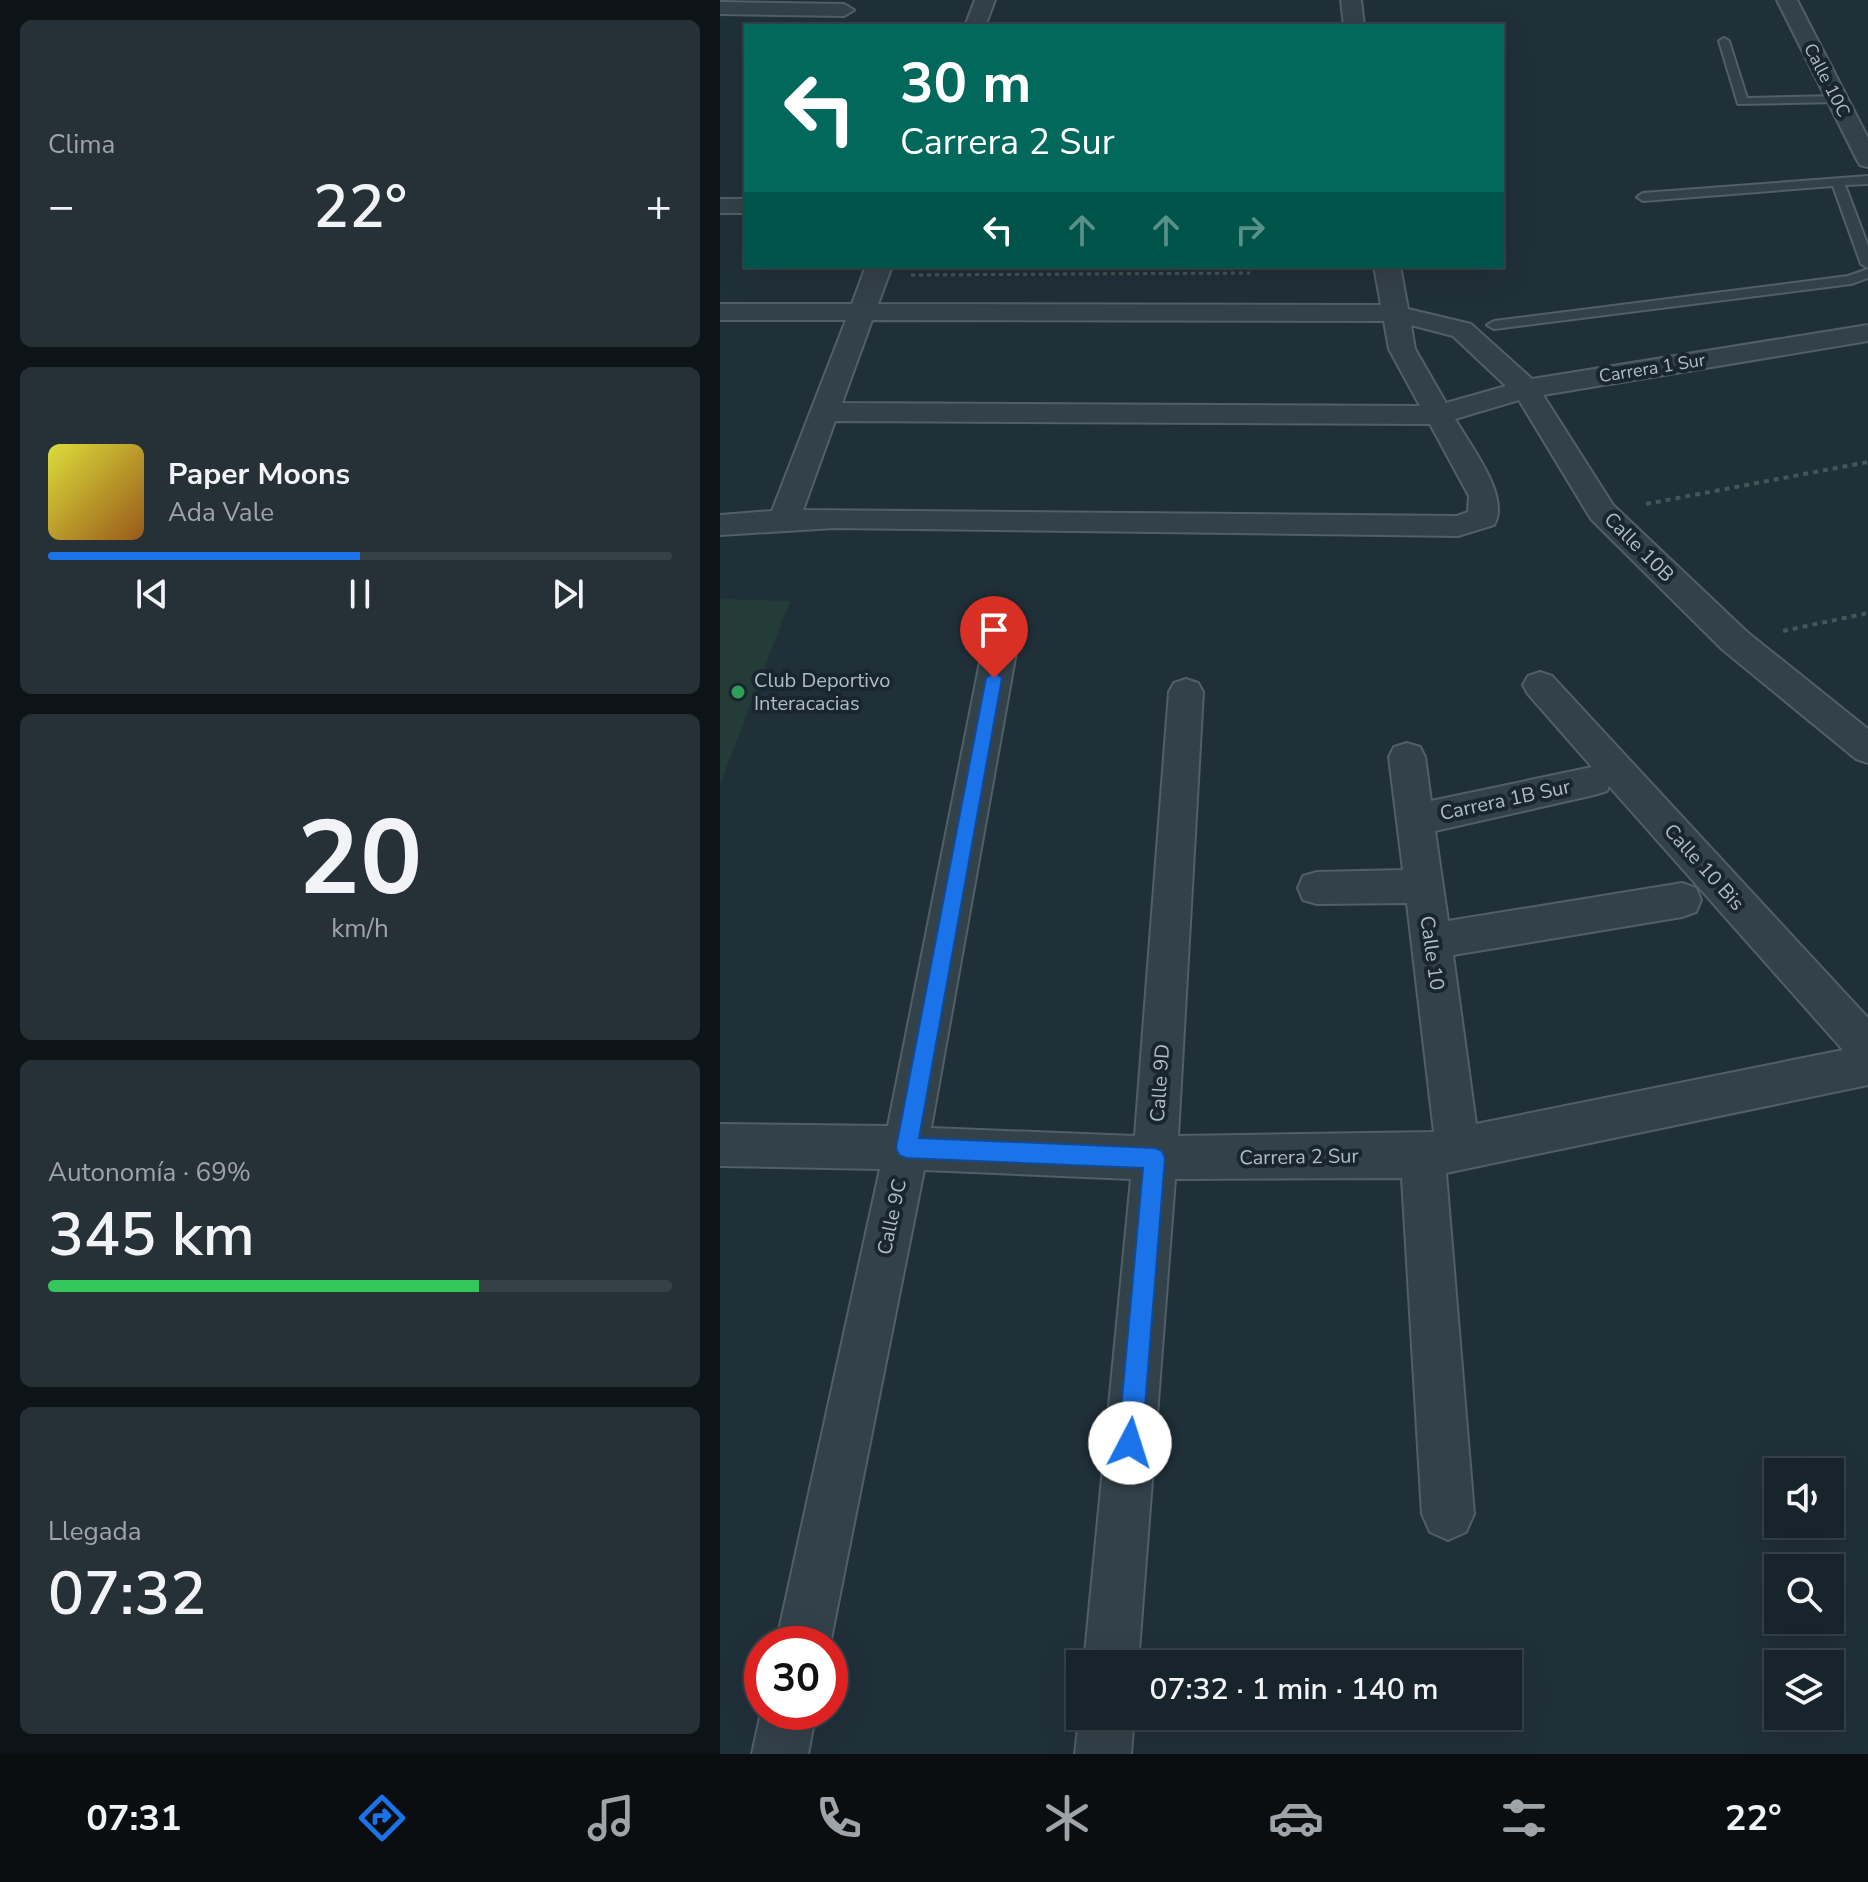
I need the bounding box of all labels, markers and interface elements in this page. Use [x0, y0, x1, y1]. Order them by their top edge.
street label: Calle 10C [1798, 39, 1856, 121]
text: 30 m [900, 45, 1031, 122]
icon: left [768, 56, 872, 160]
text: Carrera 2 Sur [900, 118, 1115, 167]
text: Clima [48, 127, 115, 162]
text: 22° [313, 166, 407, 248]
text: − [48, 177, 74, 237]
text: + [646, 177, 672, 237]
icon: left [976, 208, 1020, 252]
icon: ahead [1060, 208, 1104, 252]
icon: ahead [1144, 208, 1188, 252]
icon: right [1228, 208, 1272, 252]
street label: Carrera 1 Sur [1597, 348, 1707, 388]
text: Paper Moons [168, 454, 350, 495]
text: Ada Vale [168, 495, 274, 530]
street label: Calle 10B [1598, 506, 1680, 588]
icon: previous [130, 572, 174, 616]
icon: pause [338, 572, 382, 616]
icon: next [546, 572, 590, 616]
pin [960, 596, 1028, 678]
icon: arrive [972, 608, 1016, 652]
place label: Club Deportivo Interacacias [754, 667, 890, 717]
marker: Club Deportivo Interacacias [729, 683, 747, 701]
street label: Carrera 1B Sur [1437, 773, 1573, 827]
text: 20 [298, 788, 422, 930]
street label: Calle 10 Bis [1658, 818, 1750, 916]
text: km/h [331, 911, 389, 946]
street label: Calle 10 [1413, 914, 1451, 992]
street label: Calle 9D [1144, 1043, 1176, 1123]
street label: Carrera 2 Sur [1239, 1142, 1359, 1172]
text: Autonomía · 69% [48, 1155, 251, 1190]
street label: Calle 9C [871, 1177, 913, 1257]
text: 345 km [48, 1194, 255, 1276]
position arrow [1088, 1401, 1172, 1485]
map controls [1764, 1458, 1844, 1730]
button: sound [1764, 1458, 1844, 1538]
text: Llegada [48, 1514, 141, 1549]
text: 07:32 [48, 1553, 206, 1635]
button: search [1764, 1554, 1844, 1634]
speed limit sign: 30 [744, 1626, 848, 1730]
button: layers [1764, 1650, 1844, 1730]
text: 07:32 · 1 min · 140 m [1149, 1669, 1439, 1710]
icon: directions [354, 1790, 410, 1846]
icon: music [583, 1790, 639, 1846]
icon: phone [811, 1790, 867, 1846]
icon: climate [1039, 1790, 1095, 1846]
icon: car [1268, 1790, 1324, 1846]
icon: filters [1496, 1790, 1552, 1846]
text: 07:31 [86, 1794, 182, 1843]
text: 22° [1725, 1794, 1782, 1843]

